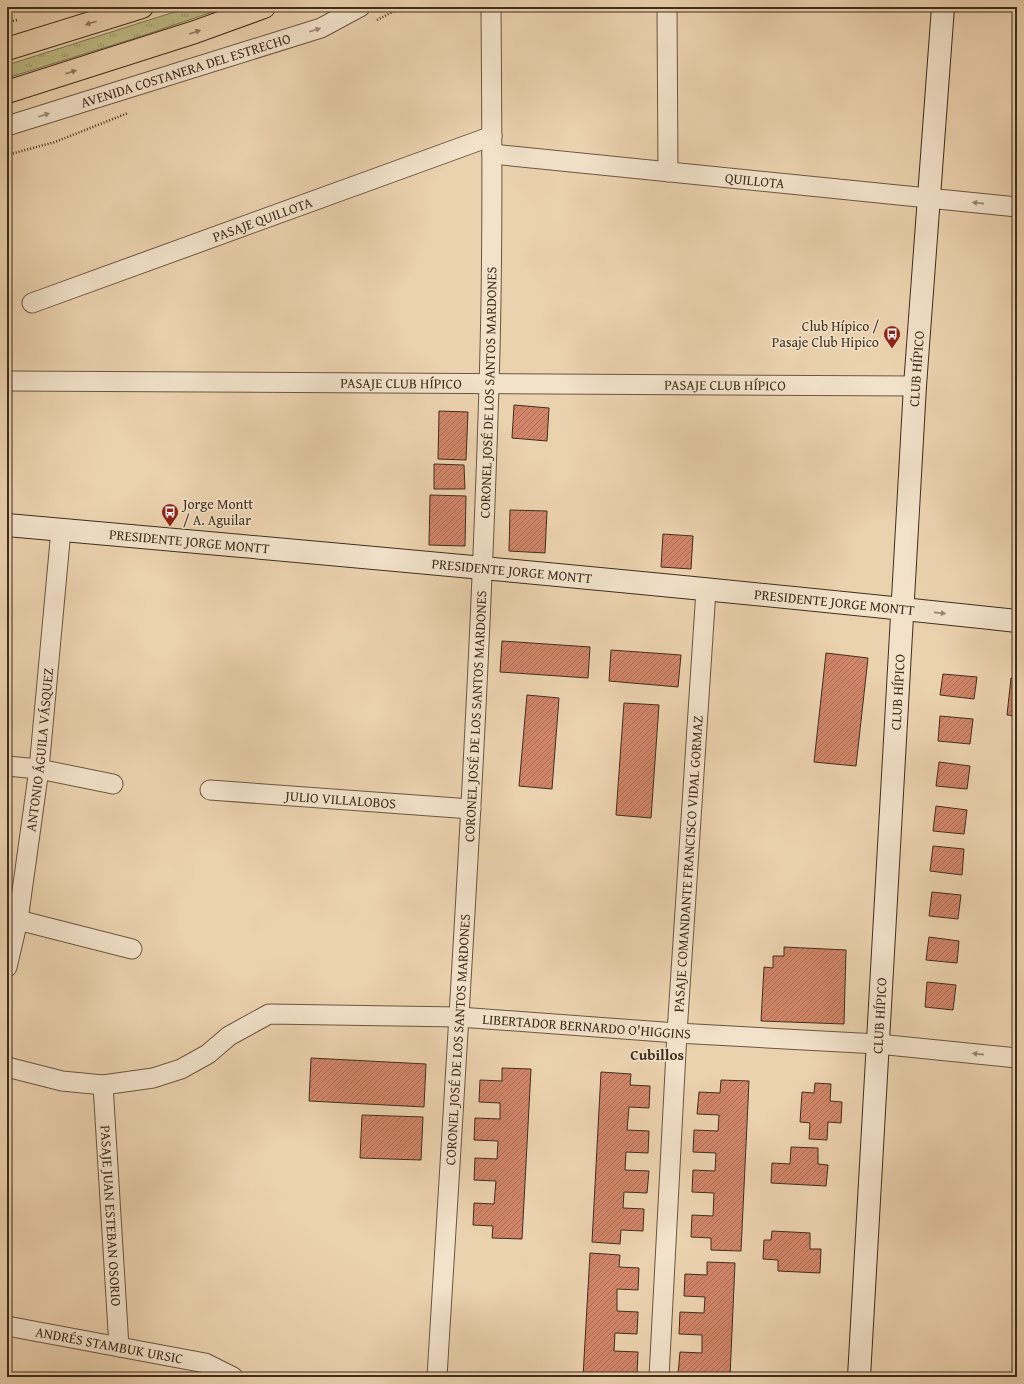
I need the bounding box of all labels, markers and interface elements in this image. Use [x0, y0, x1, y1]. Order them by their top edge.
one-way arrow [85, 20, 97, 26]
one-way arrow [310, 26, 322, 32]
street label: AVENIDA COSTANERA DEL ESTRECHO [78, 28, 293, 112]
one-way arrow [189, 29, 201, 35]
one-way arrow [65, 68, 77, 74]
one-way arrow [39, 111, 51, 117]
street label: QUILLOTA [724, 168, 786, 194]
street label: PASAJE QUILLOTA [210, 192, 315, 247]
one-way arrow [972, 200, 984, 206]
street label: CORONEL JOSÉ DE LOS SANTOS MARDONES [474, 266, 501, 519]
place label: Club Hípico / Pasaje Club Hipico [772, 316, 879, 352]
bus stop icon: Club Hípico / Pasaje Club Hipico [882, 324, 902, 349]
street label: CLUB HÍPICO [904, 330, 929, 407]
street label: PASAJE CLUB HÍPICO [340, 373, 462, 394]
street label: PASAJE CLUB HÍPICO [664, 375, 786, 395]
place label: Jorge Montt / A. Aguilar [181, 494, 253, 530]
bus stop icon: Jorge Montt / A. Aguilar [160, 502, 180, 527]
street label: PRESIDENTE JORGE MONTT [108, 524, 271, 558]
street label: PRESIDENTE JORGE MONTT [431, 553, 593, 588]
street label: PRESIDENTE JORGE MONTT [753, 584, 916, 620]
street label: CORONEL JOSÉ DE LOS SANTOS MARDONES [459, 590, 491, 842]
one-way arrow [934, 610, 946, 616]
street label: CLUB HÍPICO [886, 653, 910, 731]
street label: ANTONIO ÁGUILA VÁSQUEZ [20, 667, 58, 833]
street label: PASAJE COMANDANTE FRANCISCO VIDAL GORMAZ [668, 715, 708, 1013]
street label: JULIO VILLALOBOS [283, 785, 397, 814]
street label: CORONEL JOSÉ DE LOS SANTOS MARDONES [440, 913, 475, 1166]
street label: CLUB HÍPICO [867, 977, 892, 1054]
street label: LIBERTADOR BERNARDO O'HIGGINS [482, 1009, 692, 1044]
district label: Cubillos [630, 1044, 684, 1065]
one-way arrow [972, 1051, 984, 1057]
street label: PASAJE JUAN ESTEBAN OSORIO [95, 1125, 126, 1307]
street label: ANDRÉS STAMBUK URSIC [34, 1322, 185, 1369]

